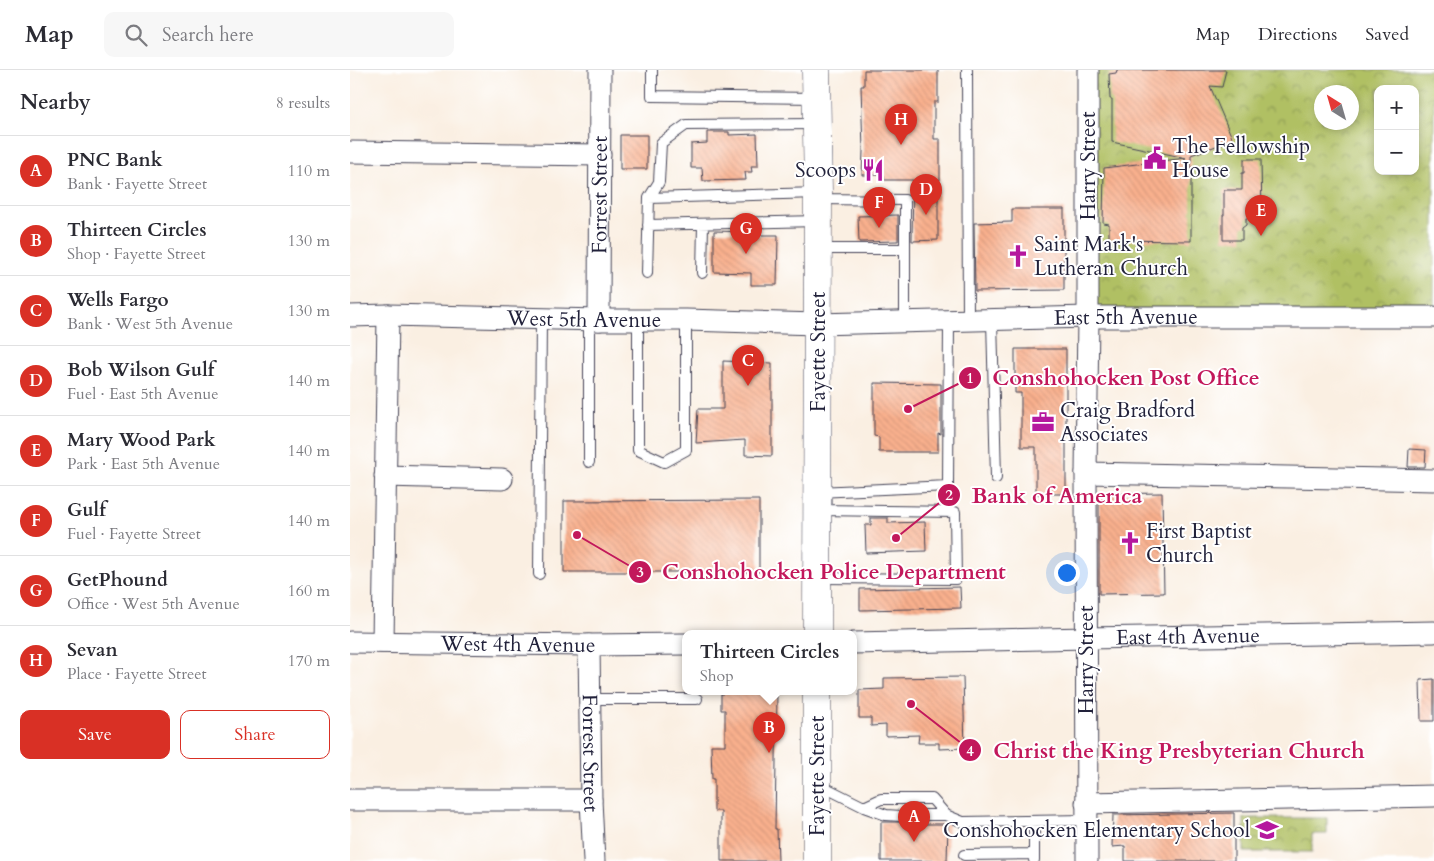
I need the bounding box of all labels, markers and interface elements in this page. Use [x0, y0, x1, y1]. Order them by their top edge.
search box [104, 12, 454, 57]
text: Map [25, 18, 74, 51]
icon: search [122, 21, 150, 49]
text: Search here [162, 22, 254, 48]
text: Map [1196, 22, 1230, 47]
text: Directions [1258, 22, 1337, 47]
text: Saved [1365, 22, 1409, 47]
north arrow [1314, 85, 1359, 130]
map controls [1374, 85, 1419, 175]
button: + [1374, 85, 1419, 130]
text: Nearby [20, 88, 91, 117]
text: 8 results [276, 92, 330, 114]
pin: H [885, 104, 917, 145]
street label: Harry Street [1074, 111, 1103, 221]
button: − [1374, 130, 1419, 175]
place label: The Fellowship House [1172, 132, 1310, 185]
street label: Forrest Street [585, 136, 615, 254]
public building icon: The Fellowship House [1142, 145, 1168, 171]
text: PNC Bank [67, 147, 163, 173]
place label: Scoops [795, 156, 856, 185]
restaurant icon: Scoops [860, 157, 886, 183]
text: A [30, 160, 42, 182]
text: 110 m [288, 160, 330, 182]
text: Bank · Fayette Street [67, 173, 207, 195]
pin: D [910, 174, 942, 215]
pin: F [863, 187, 895, 228]
pin: E [1245, 195, 1277, 236]
pin: G [730, 213, 762, 254]
text: Thirteen Circles [67, 217, 207, 243]
text: B [30, 230, 42, 252]
text: 130 m [288, 230, 330, 252]
place label: Saint Mark's Lutheran Church [1034, 230, 1189, 283]
text: Shop · Fayette Street [67, 243, 206, 265]
church icon: Saint Mark's Lutheran Church [1005, 243, 1031, 269]
text: Wells Fargo [67, 287, 169, 313]
street label: Fayette Street [804, 291, 833, 412]
text: C [30, 300, 42, 322]
text: 130 m [288, 300, 330, 322]
street label: East 5th Avenue [1053, 303, 1198, 333]
street label: West 5th Avenue [505, 304, 661, 335]
text: Bank · West 5th Avenue [67, 313, 233, 335]
pin: C [732, 345, 764, 386]
text: Bob Wilson Gulf [67, 357, 214, 383]
callout: Conshohocken Post Office [957, 359, 1270, 396]
text: Conshohocken Post Office [992, 363, 1260, 393]
text: 1 [966, 368, 974, 388]
text: D [29, 370, 43, 392]
text: 140 m [288, 370, 330, 392]
text: Fuel · East 5th Avenue [67, 383, 219, 405]
place label: Craig Bradford Associates [1060, 396, 1195, 449]
office icon: Craig Bradford Associates [1030, 409, 1056, 435]
text: Mary Wood Park [67, 427, 216, 453]
text: E [31, 440, 41, 462]
text: 140 m [288, 440, 330, 462]
text: Park · East 5th Avenue [67, 453, 220, 475]
callout: Bank of America [936, 477, 1152, 514]
text: Bank of America [971, 481, 1143, 511]
text: 2 [945, 485, 953, 505]
text: Gulf [67, 497, 106, 523]
text: F [31, 510, 41, 532]
text: 140 m [288, 510, 330, 532]
place label: First Baptist Church [1146, 517, 1252, 570]
text: Fuel · Fayette Street [67, 523, 201, 545]
church icon: First Baptist Church [1117, 530, 1143, 556]
callout: Conshohocken Police Department [627, 553, 1016, 590]
text: Conshohocken Police Department [662, 557, 1006, 587]
your location [1054, 560, 1080, 586]
text: 3 [636, 562, 644, 582]
text: GetPhound [67, 567, 168, 593]
text: G [29, 580, 43, 602]
text: 160 m [288, 580, 330, 602]
text: Office · West 5th Avenue [67, 593, 240, 615]
street label: Harry Street [1072, 605, 1101, 715]
street label: East 4th Avenue [1116, 621, 1260, 652]
street label: West 4th Avenue [439, 629, 596, 660]
popup [682, 630, 857, 695]
text: Sevan [67, 637, 118, 663]
text: Thirteen Circles [700, 639, 839, 665]
text: H [29, 650, 43, 672]
text: 170 m [288, 650, 330, 672]
text: Place · Fayette Street [67, 663, 207, 685]
text: Shop [700, 665, 734, 687]
street label: Forrest Street [575, 694, 606, 813]
button: Save [20, 710, 170, 759]
button: Share [180, 710, 330, 759]
pin: B [753, 712, 785, 753]
street label: Fayette Street [803, 715, 832, 836]
callout: Christ the King Presbyterian Church [958, 732, 1374, 769]
text: Christ the King Presbyterian Church [993, 736, 1365, 766]
text: 4 [966, 741, 974, 761]
pin: A [898, 801, 930, 842]
place label: Conshohocken Elementary School [943, 816, 1250, 845]
school or university icon: Conshohocken Elementary School [1254, 817, 1280, 843]

